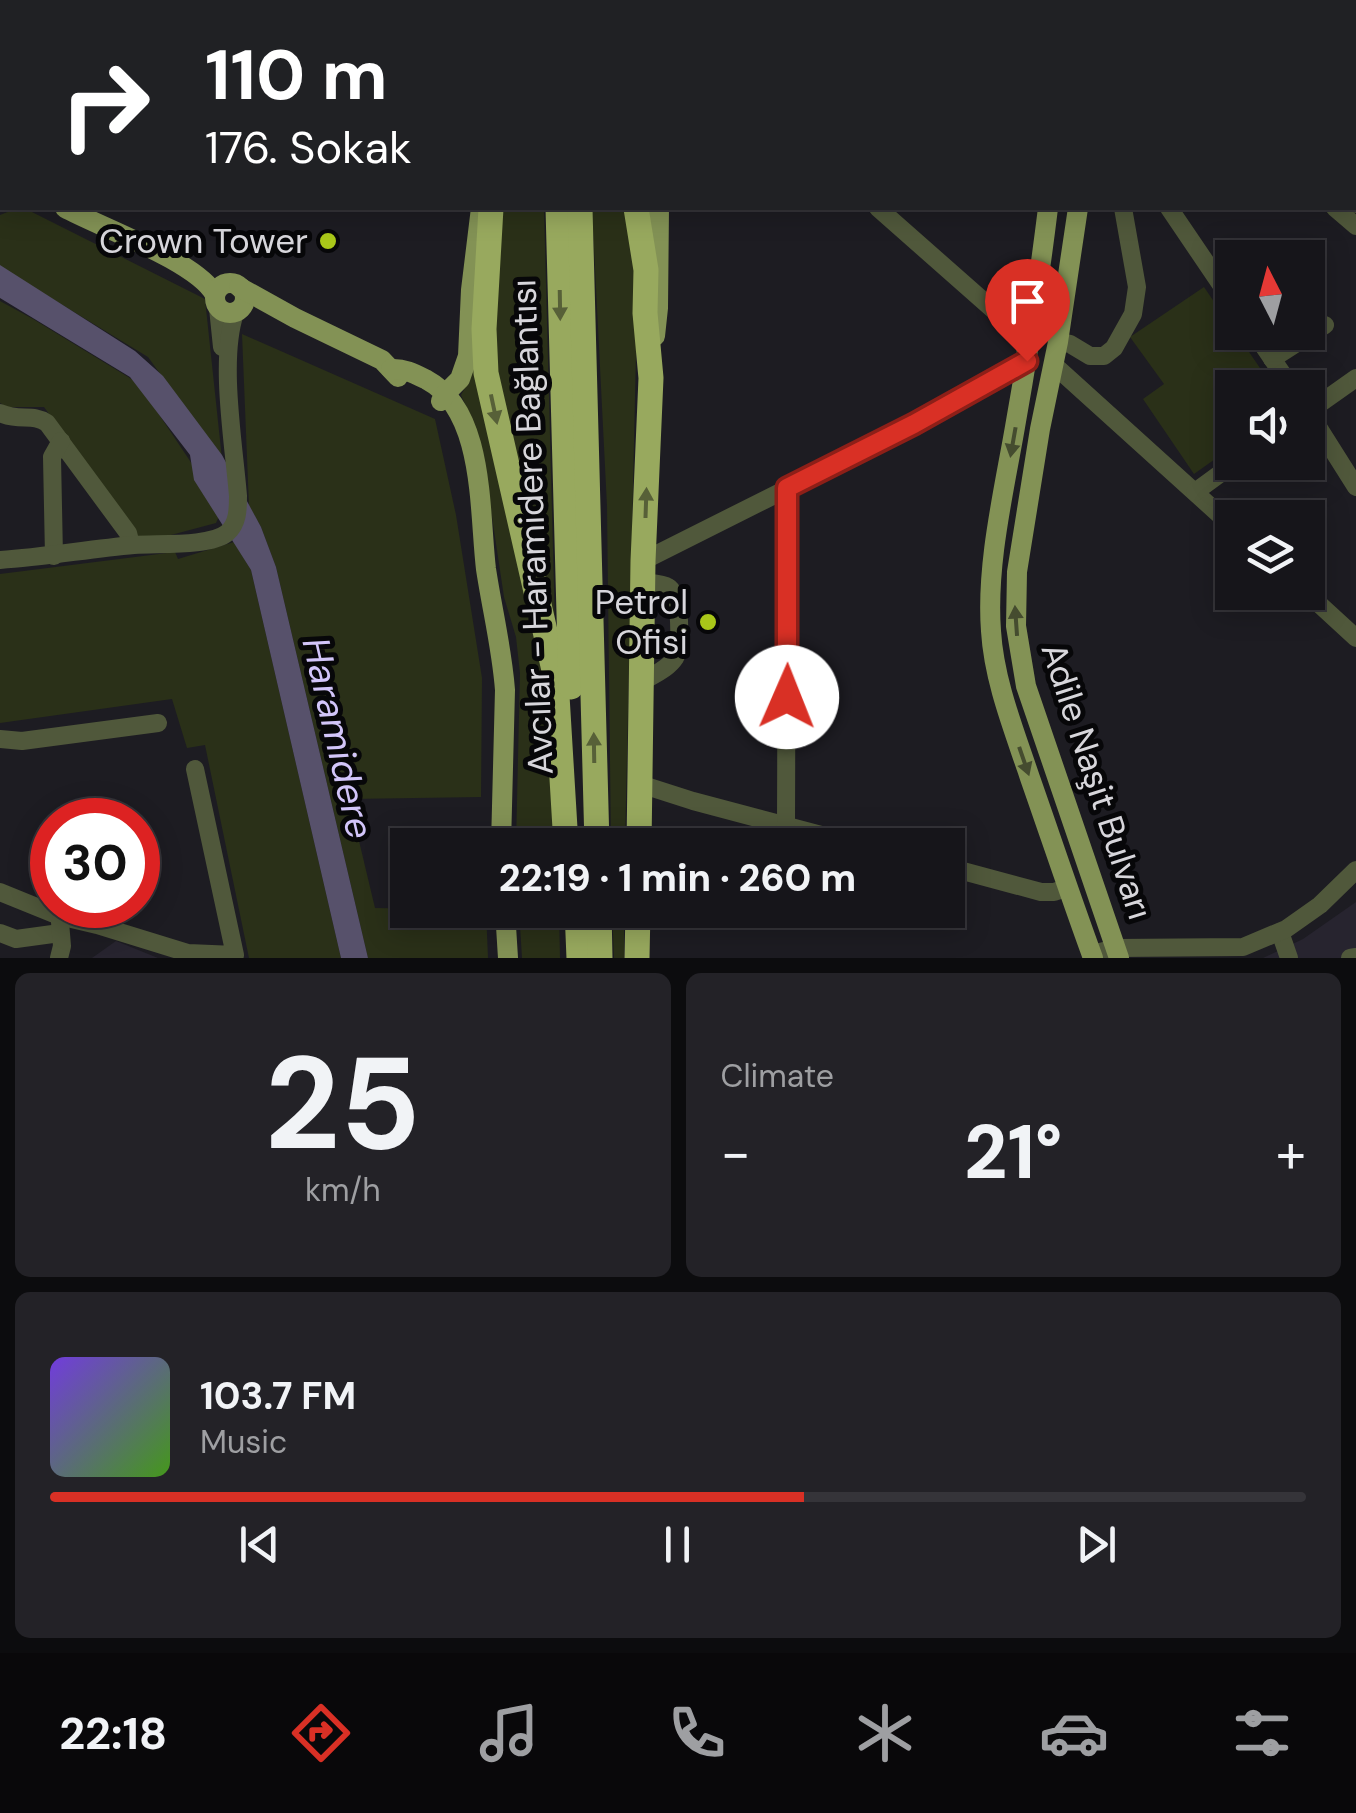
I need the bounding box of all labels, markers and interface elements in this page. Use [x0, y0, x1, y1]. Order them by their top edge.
text: 110 m [205, 30, 388, 121]
icon: right [40, 40, 170, 170]
text: 176. Sokak [205, 118, 412, 177]
place label: Crown Tower [99, 218, 308, 264]
marker: Crown Tower [317, 230, 339, 252]
north arrow [1215, 240, 1325, 350]
map controls [1215, 240, 1325, 610]
pin [985, 259, 1070, 362]
icon: arrive [1000, 274, 1055, 329]
street label: Avcılar - Haramidere Bağlantısı [500, 279, 564, 775]
one-way arrow [552, 289, 568, 321]
button: sound [1215, 370, 1325, 480]
one-way arrow [486, 394, 502, 425]
one-way arrow [1005, 427, 1020, 459]
one-way arrow [638, 486, 654, 518]
button: layers [1215, 500, 1325, 610]
place label: Petrol Ofisi [595, 579, 688, 665]
one-way arrow [1008, 605, 1024, 636]
marker: Petrol Ofisi [697, 611, 719, 633]
water label: Haramidere [291, 632, 385, 844]
street label: Adile Naşit Bulvarı [1031, 637, 1163, 925]
position arrow [735, 645, 839, 749]
one-way arrow [585, 731, 601, 763]
one-way arrow [1018, 746, 1033, 776]
speed limit sign: 30 [30, 798, 160, 928]
text: 22:19 · 1 min · 260 m [499, 853, 856, 903]
text: 25 [265, 1019, 421, 1188]
text: Climate [721, 1055, 834, 1097]
text: 21° [964, 1104, 1062, 1201]
text: − [721, 1117, 751, 1189]
text: + [1276, 1117, 1306, 1189]
text: km/h [305, 1169, 381, 1211]
text: 103.7 FM [200, 1371, 356, 1421]
text: Music [200, 1421, 287, 1463]
icon: previous [232, 1517, 287, 1572]
icon: pause [650, 1517, 705, 1572]
icon: next [1069, 1517, 1124, 1572]
icon: directions [286, 1698, 356, 1768]
icon: music [474, 1698, 544, 1768]
icon: phone [662, 1698, 732, 1768]
icon: climate [850, 1698, 920, 1768]
icon: car [1039, 1698, 1109, 1768]
icon: filters [1227, 1698, 1297, 1768]
text: 22:18 [59, 1704, 167, 1763]

